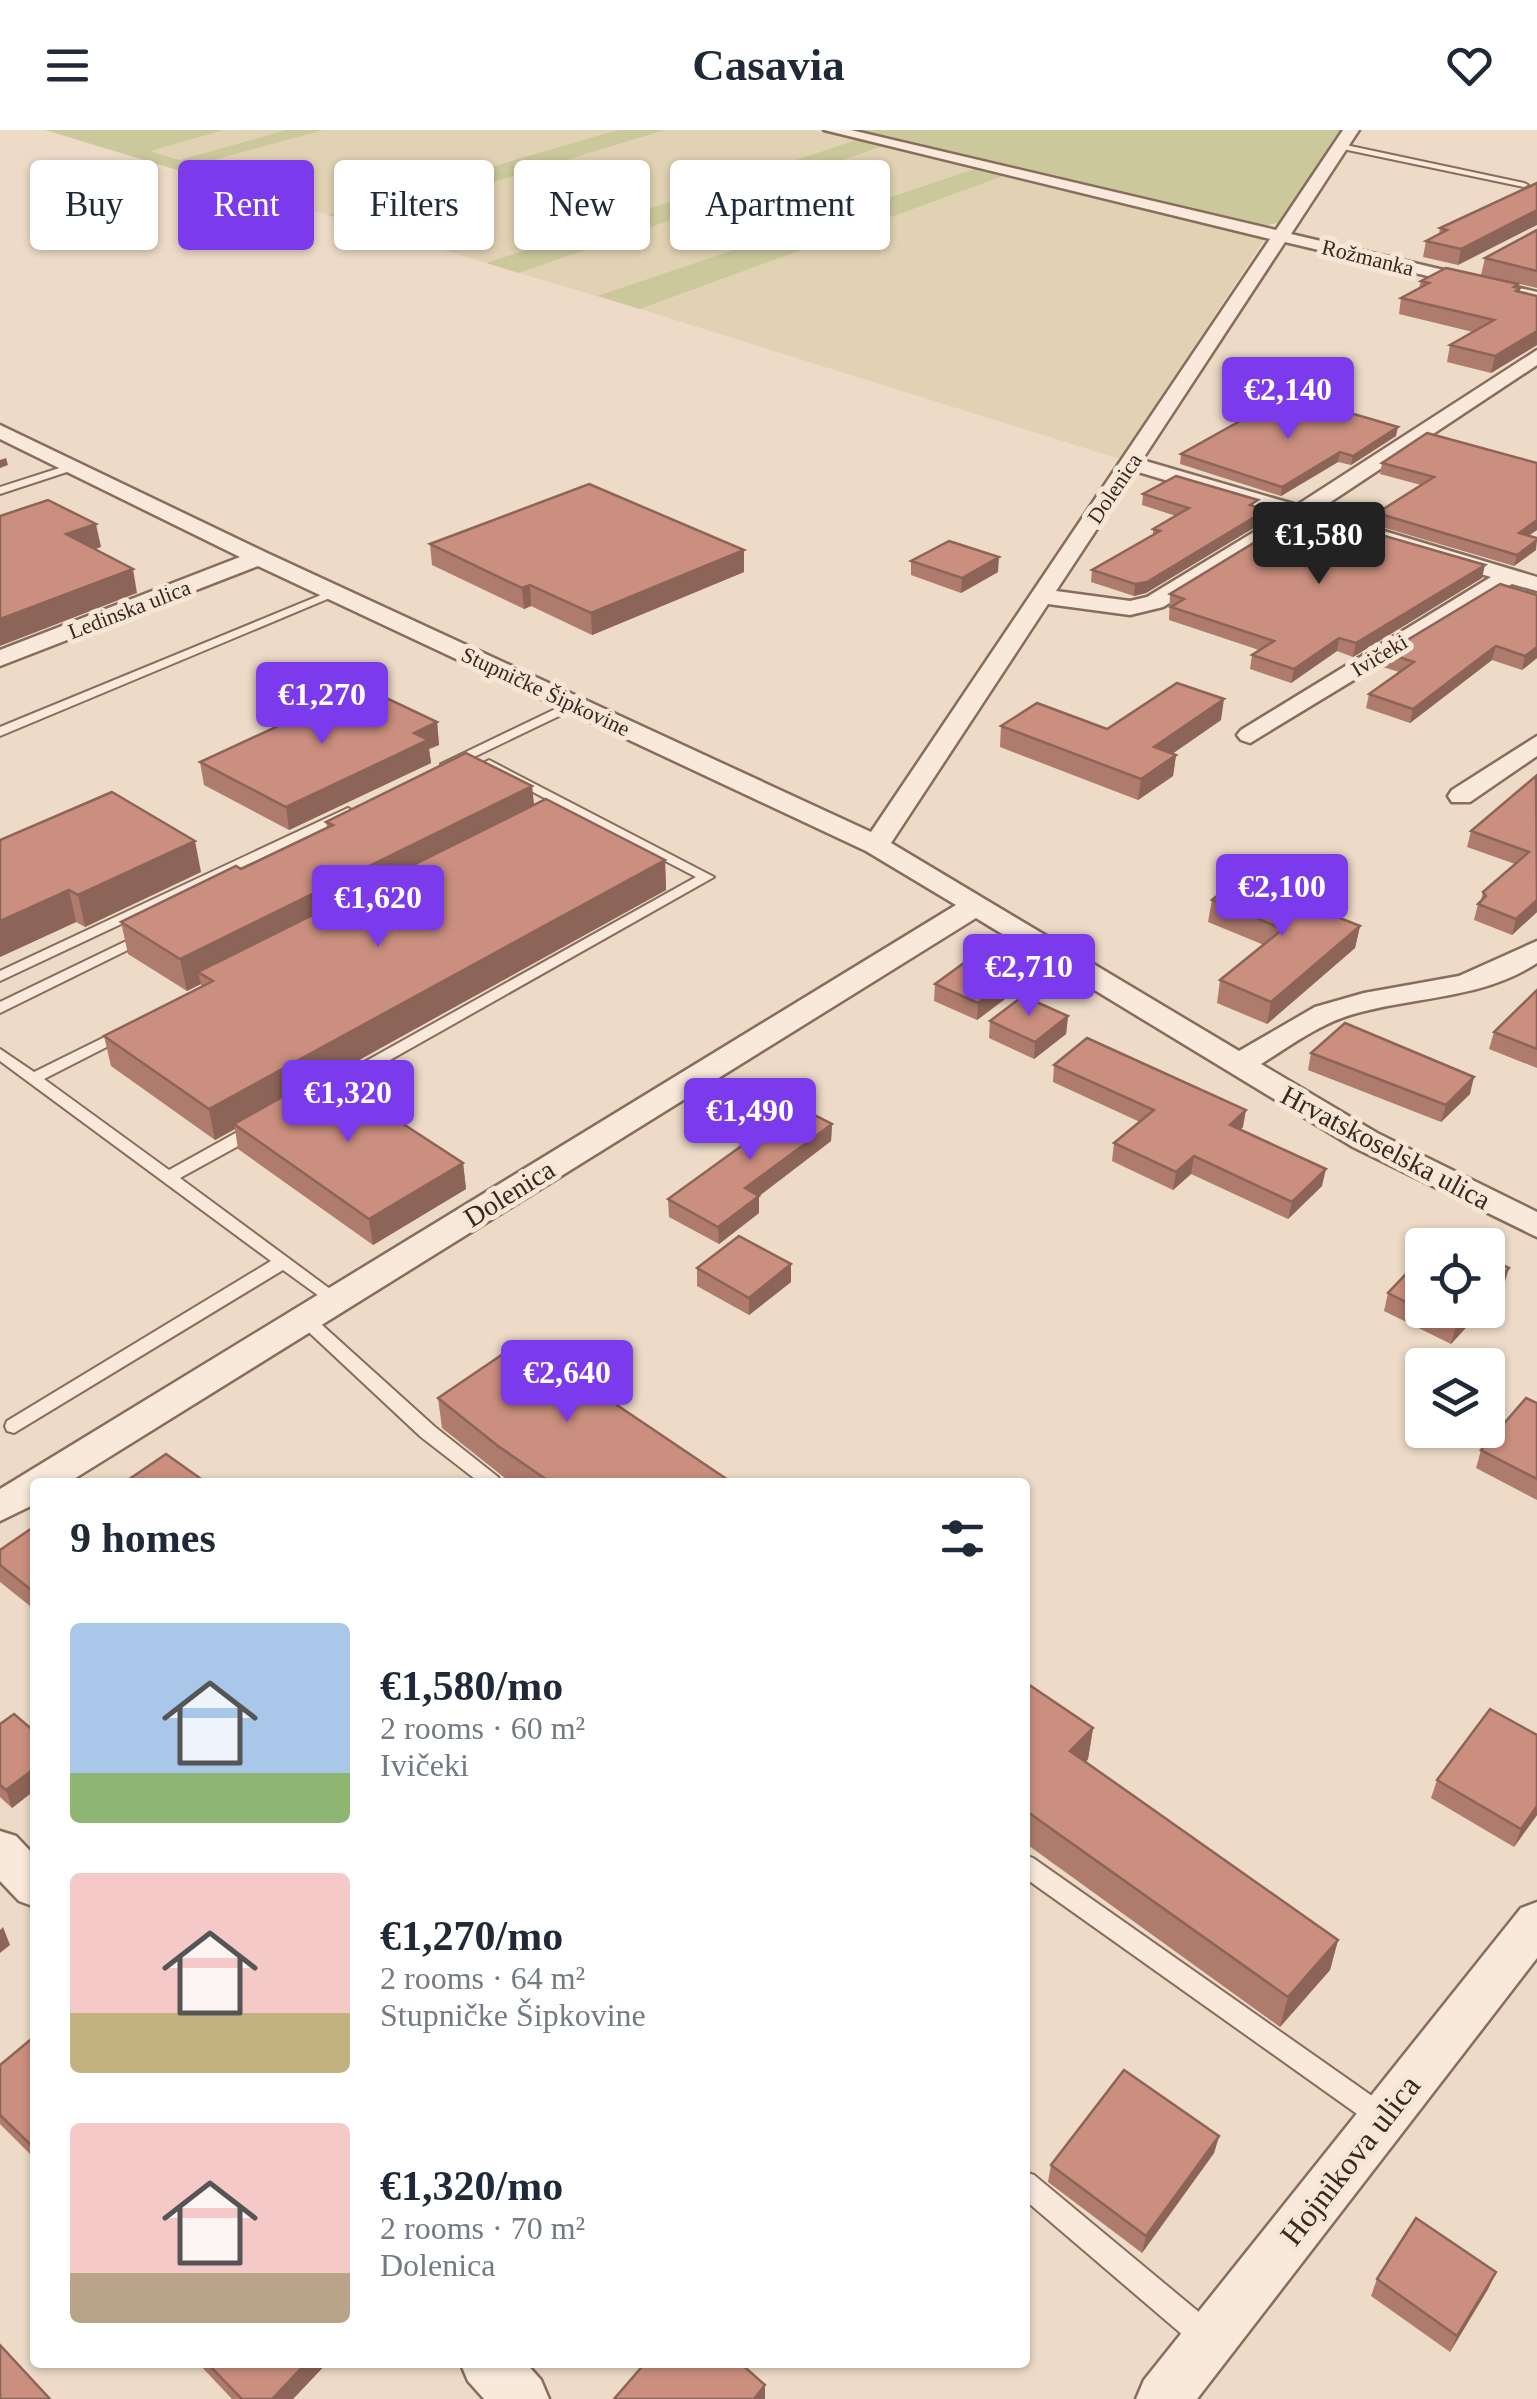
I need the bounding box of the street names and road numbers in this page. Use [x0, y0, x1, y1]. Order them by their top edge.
street label: Rožmanka [1319, 234, 1417, 281]
street label: Dolenica [1082, 448, 1147, 528]
street label: Ledinska ulica [65, 575, 194, 644]
street label: Ivičeki [1347, 629, 1412, 682]
street label: Stupničke Šipkovine [458, 642, 634, 741]
street label: Hrvatskoselska ulica [1276, 1079, 1496, 1216]
street label: Dolenica [458, 1153, 561, 1233]
street label: Hojnikova ulica [1273, 2068, 1427, 2252]

